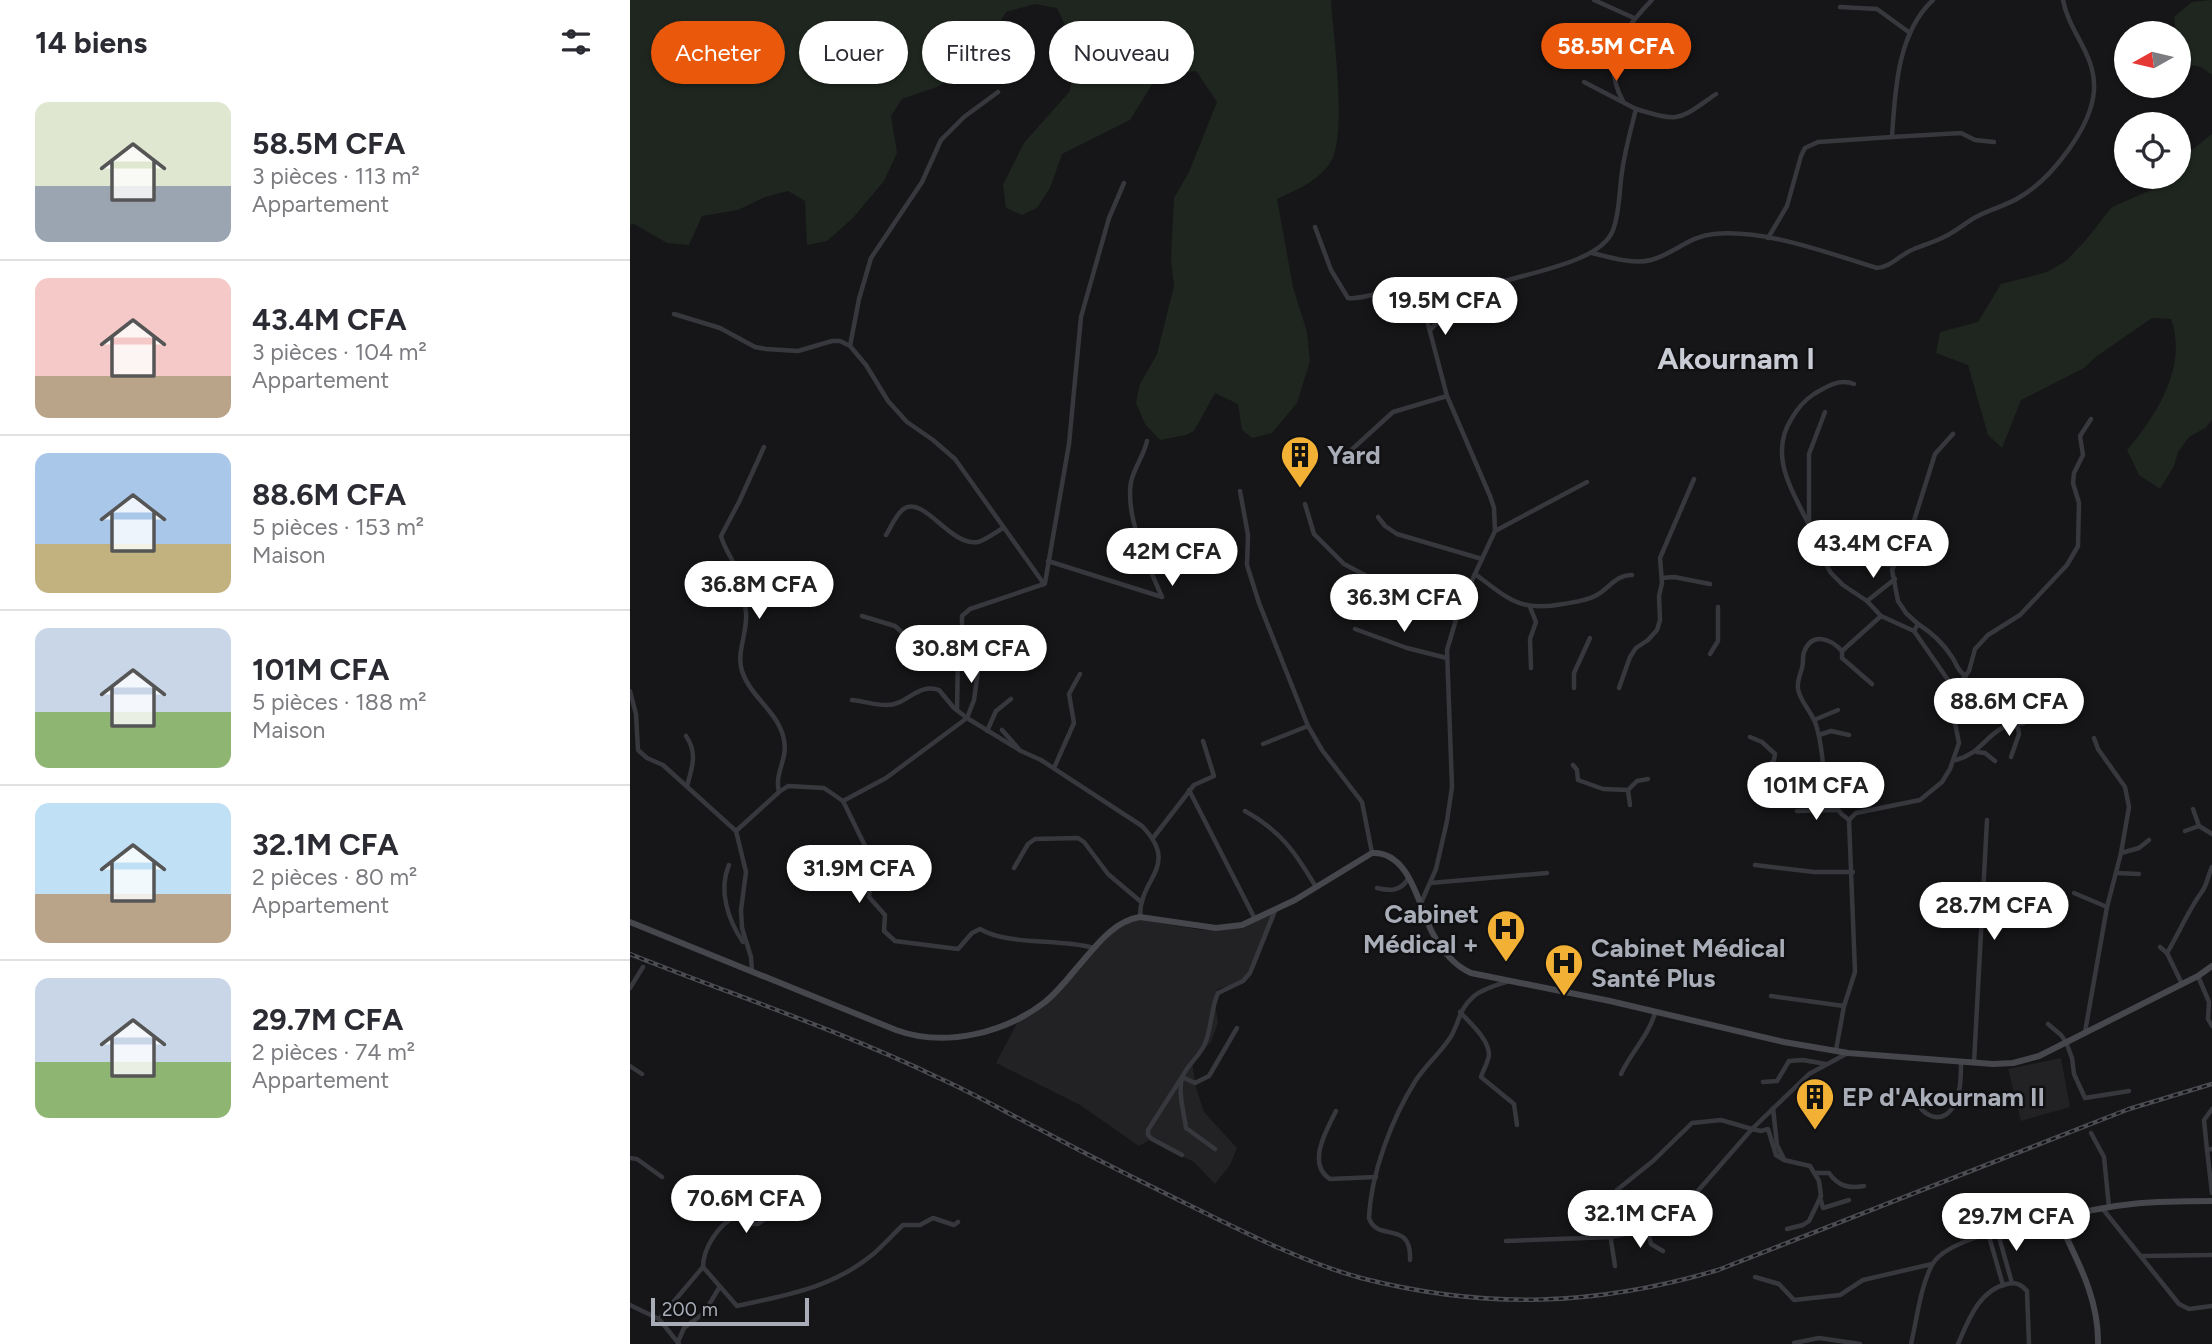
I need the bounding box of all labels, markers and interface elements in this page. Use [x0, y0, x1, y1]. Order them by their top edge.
chip: Acheter [651, 21, 785, 84]
chip: Louer [799, 21, 908, 84]
chip: Filtres [922, 21, 1035, 84]
chip: Nouveau [1049, 21, 1194, 84]
north arrow [2114, 21, 2191, 98]
map controls [2114, 21, 2191, 189]
icon: filters [557, 23, 595, 61]
text: 14 biens [35, 24, 147, 61]
pin: 58.5M CFA [1536, 24, 1696, 83]
text: 58.5M CFA [1557, 32, 1675, 60]
button: locate [2114, 112, 2191, 189]
text: 58.5M CFA [252, 125, 405, 162]
icon: home [91, 130, 175, 214]
text: 3 pièces · 113 m² [252, 162, 420, 190]
text: Appartement [252, 190, 389, 218]
pin: 19.5M CFA [1365, 278, 1525, 337]
text: 19.5M CFA [1388, 286, 1502, 314]
text: 43.4M CFA [252, 301, 407, 338]
icon: home [91, 306, 175, 390]
text: 3 pièces · 104 m² [252, 338, 427, 366]
district label: Akournam I [1657, 340, 1815, 377]
text: Appartement [252, 366, 389, 394]
building icon: Yard [1279, 434, 1321, 489]
place label: Yard [1327, 439, 1381, 471]
text: 88.6M CFA [252, 476, 406, 513]
icon: home [91, 481, 175, 565]
text: 5 pièces · 153 m² [252, 513, 424, 541]
pin: 43.4M CFA [1793, 520, 1953, 580]
pin: 42M CFA [1107, 528, 1237, 588]
text: 43.4M CFA [1814, 529, 1932, 557]
text: 42M CFA [1123, 537, 1221, 565]
text: Maison [252, 541, 325, 569]
pin: 36.8M CFA [679, 562, 839, 621]
text: 36.8M CFA [701, 570, 817, 598]
pin: 36.3M CFA [1324, 574, 1484, 634]
text: 36.3M CFA [1346, 583, 1462, 611]
pin: 30.8M CFA [891, 626, 1051, 685]
text: 30.8M CFA [912, 634, 1030, 662]
text: 101M CFA [252, 651, 389, 688]
icon: home [91, 656, 175, 740]
pin: 88.6M CFA [1929, 678, 2089, 738]
text: 88.6M CFA [1950, 687, 2068, 715]
text: 5 pièces · 188 m² [252, 688, 427, 716]
text: Maison [252, 716, 325, 744]
pin: 101M CFA [1744, 762, 1888, 822]
text: 101M CFA [1763, 771, 1869, 799]
text: 32.1M CFA [252, 826, 399, 863]
icon: home [91, 831, 175, 915]
pin: 31.9M CFA [779, 846, 939, 905]
text: 31.9M CFA [803, 854, 915, 882]
text: 2 pièces · 80 m² [252, 863, 417, 891]
pin: 28.7M CFA [1914, 883, 2074, 942]
text: Appartement [252, 891, 389, 919]
text: 28.7M CFA [1936, 891, 2052, 919]
place label: Cabinet Médical + [1363, 898, 1479, 960]
hospital icon: Cabinet Médical + [1485, 908, 1527, 963]
place label: Cabinet Médical Santé Plus [1591, 932, 1785, 994]
hospital icon: Cabinet Médical Santé Plus [1543, 942, 1585, 997]
text: 29.7M CFA [252, 1001, 404, 1038]
icon: home [91, 1006, 175, 1090]
text: 2 pièces · 74 m² [252, 1038, 415, 1066]
text: Appartement [252, 1066, 389, 1094]
building icon: EP d'Akournam II [1794, 1076, 1836, 1131]
place label: EP d'Akournam II [1842, 1081, 2045, 1113]
pin: 70.6M CFA [666, 1176, 826, 1235]
text: 70.6M CFA [687, 1184, 805, 1212]
pin: 32.1M CFA [1560, 1190, 1720, 1250]
pin: 29.7M CFA [1936, 1194, 2096, 1253]
text: 32.1M CFA [1584, 1199, 1696, 1227]
text: 29.7M CFA [1958, 1202, 2074, 1230]
scale bar [651, 1295, 808, 1327]
text: 200 m [662, 1298, 718, 1321]

